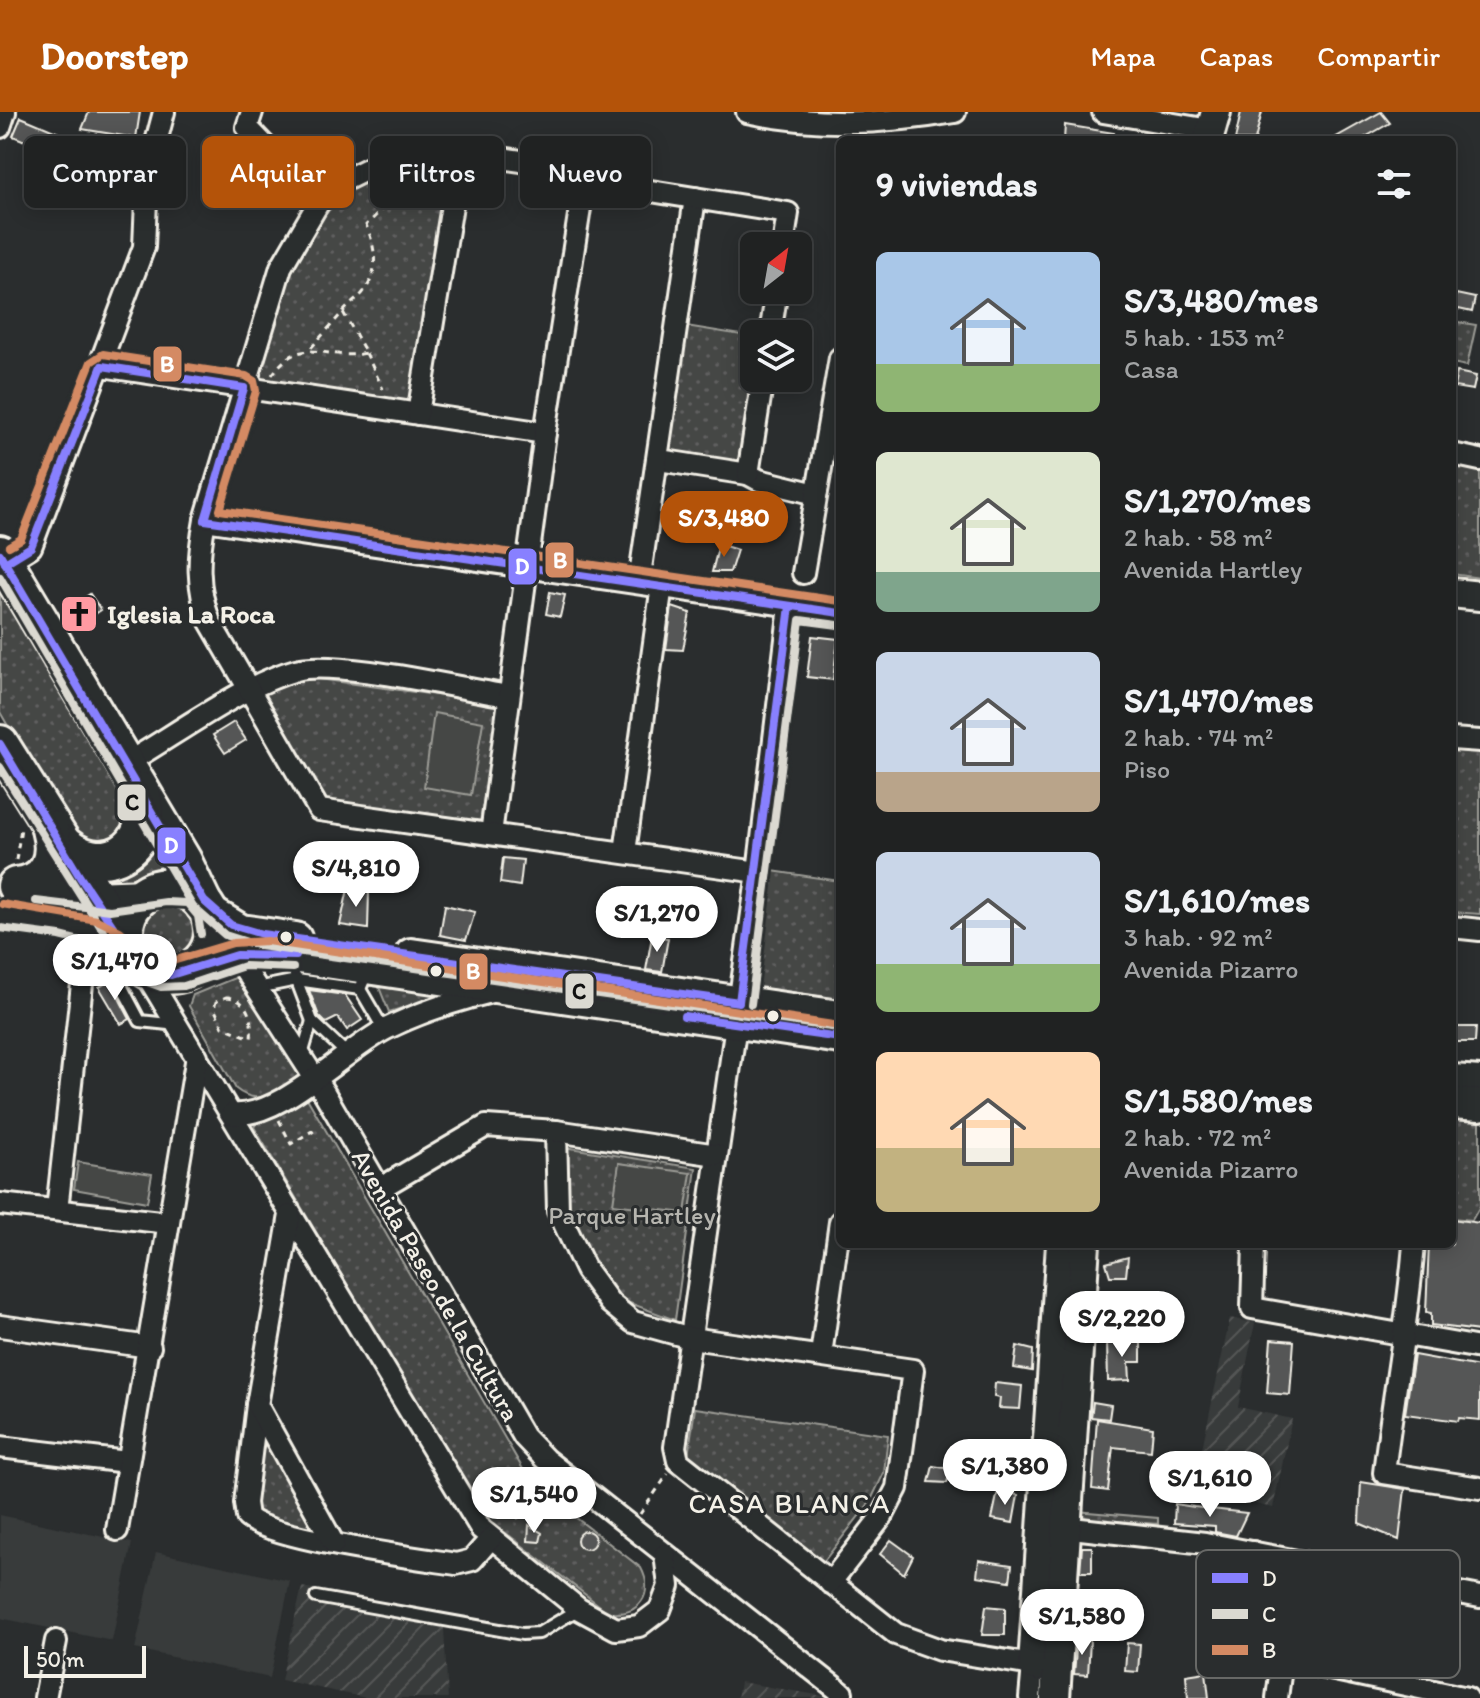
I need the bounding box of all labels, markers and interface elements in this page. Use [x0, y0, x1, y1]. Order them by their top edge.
text: Doorstep [40, 33, 189, 79]
text: Mapa [1090, 39, 1156, 73]
text: Capas [1200, 39, 1273, 73]
text: Compartir [1317, 39, 1440, 73]
chip: Comprar [24, 136, 186, 208]
chip: Alquilar [202, 136, 354, 208]
chip: Filtros [370, 136, 504, 208]
chip: Nuevo [520, 136, 651, 208]
icon: filters [1372, 162, 1416, 206]
text: 9 viviendas [876, 164, 1038, 205]
north arrow [740, 232, 812, 304]
map controls [740, 232, 812, 392]
text: S/3,480/mes [1124, 280, 1318, 321]
icon: home [940, 284, 1036, 380]
button: layers [740, 320, 812, 392]
text: 5 hab. · 153 m² [1124, 321, 1285, 353]
line badge: B [152, 345, 183, 383]
text: B [160, 351, 174, 378]
text: Casa [1124, 353, 1179, 385]
text: S/1,270/mes [1124, 480, 1311, 521]
icon: home [940, 484, 1036, 580]
pin: S/3,480 [650, 491, 798, 559]
text: S/3,480 [678, 501, 770, 533]
text: 2 hab. · 58 m² [1124, 521, 1273, 553]
line badge: B [544, 541, 575, 579]
line badge: D [507, 547, 538, 586]
text: B [553, 547, 567, 574]
text: D [515, 553, 530, 580]
text: Avenida Hartley [1124, 553, 1302, 585]
church icon: Iglesia La Roca [58, 593, 100, 635]
place label: Iglesia La Roca [107, 598, 276, 630]
text: S/1,470/mes [1124, 680, 1314, 721]
icon: home [940, 684, 1036, 780]
text: 2 hab. · 74 m² [1124, 721, 1273, 753]
text: Piso [1124, 753, 1170, 785]
line badge: C [116, 783, 147, 822]
text: C [125, 789, 139, 816]
line badge: D [156, 826, 187, 865]
text: D [164, 832, 179, 859]
pin: S/4,810 [282, 841, 430, 909]
text: S/4,810 [311, 851, 401, 883]
text: S/1,610/mes [1124, 880, 1310, 921]
icon: home [940, 884, 1036, 980]
pin: S/1,270 [583, 886, 731, 954]
text: S/1,270 [614, 896, 700, 928]
text: 3 hab. · 92 m² [1124, 921, 1273, 953]
unlabelled marker [278, 929, 294, 945]
pin: S/1,470 [41, 934, 189, 1002]
text: S/1,470 [71, 944, 159, 976]
line badge: B [458, 952, 489, 991]
text: Avenida Pizarro [1124, 953, 1298, 985]
text: B [466, 958, 480, 985]
unlabelled marker [428, 963, 444, 979]
line badge: C [564, 972, 595, 1010]
text: C [572, 978, 586, 1005]
unlabelled marker [765, 1008, 781, 1024]
text: S/1,580/mes [1124, 1080, 1313, 1121]
icon: home [940, 1084, 1036, 1180]
text: 2 hab. · 72 m² [1124, 1121, 1271, 1153]
street label: Avenida Paseo de la Cultura [345, 1143, 527, 1427]
text: Avenida Pizarro [1124, 1153, 1298, 1185]
park label: Parque Hartley [548, 1199, 716, 1231]
pin: S/2,220 [1048, 1291, 1196, 1359]
text: S/2,220 [1078, 1301, 1166, 1333]
pin: S/1,380 [931, 1439, 1079, 1507]
text: S/1,380 [961, 1449, 1049, 1481]
pin: S/1,610 [1136, 1451, 1284, 1519]
text: S/1,610 [1167, 1461, 1253, 1493]
pin: S/1,540 [460, 1467, 608, 1535]
text: S/1,540 [489, 1477, 579, 1509]
district label: CASA BLANCA [689, 1486, 891, 1520]
legend [1196, 1550, 1460, 1678]
text: D [1262, 1565, 1277, 1592]
pin: S/1,580 [1008, 1589, 1156, 1657]
text: S/1,580 [1038, 1599, 1126, 1631]
text: C [1262, 1601, 1276, 1628]
text: B [1262, 1637, 1276, 1664]
scale bar [24, 1642, 146, 1678]
text: 50 m [36, 1646, 85, 1673]

